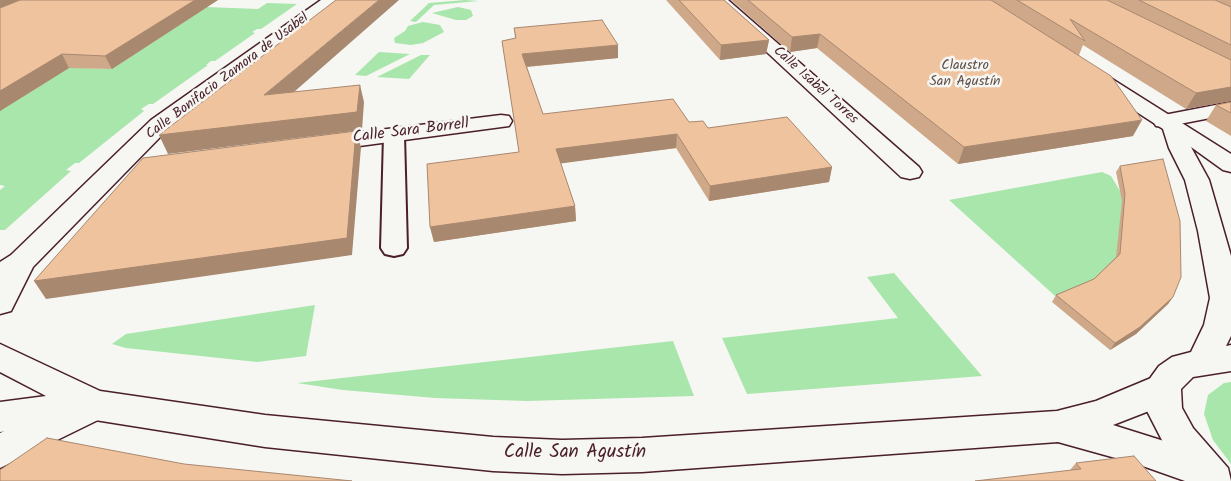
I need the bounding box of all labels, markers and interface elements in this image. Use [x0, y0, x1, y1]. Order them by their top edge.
street label: Calle Bonifacio Zamora de Usabel [143, 10, 313, 144]
street label: Calle Isabel Torres [769, 43, 861, 129]
park label: Claustro San Agustín [929, 59, 1001, 92]
street label: Calle Sara Borrell [352, 115, 470, 149]
street label: Calle San Agustín [504, 443, 646, 465]

